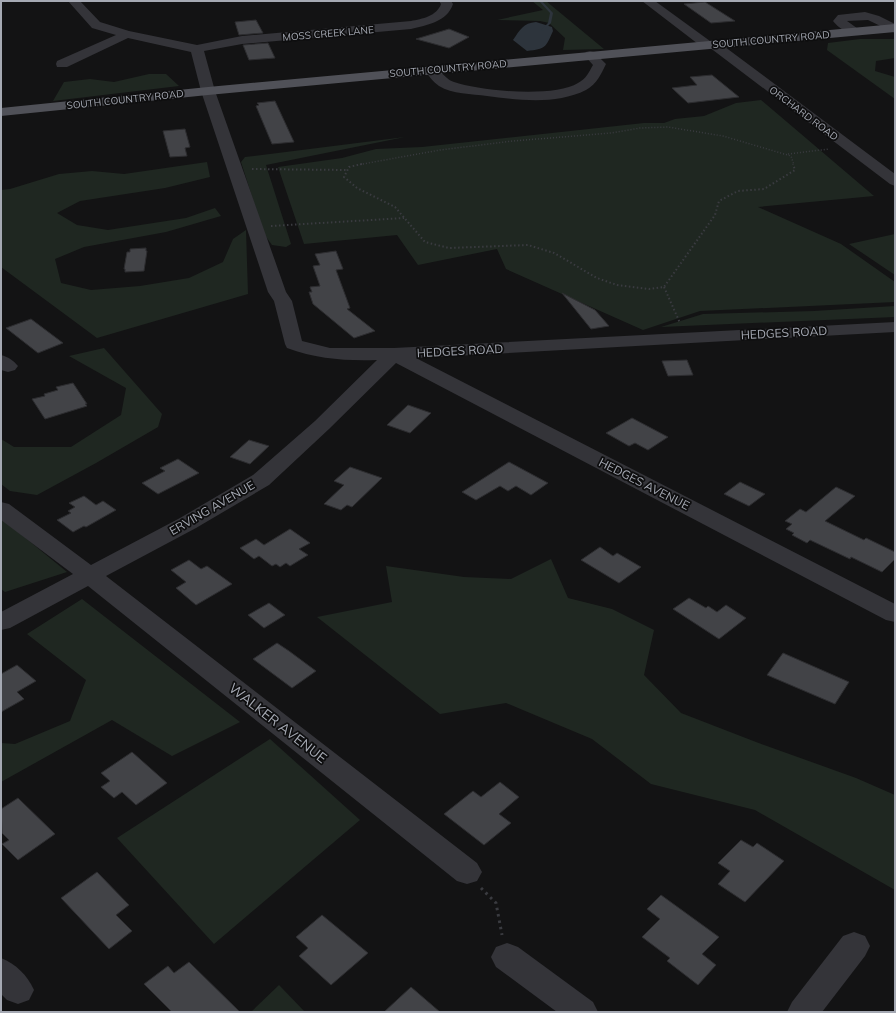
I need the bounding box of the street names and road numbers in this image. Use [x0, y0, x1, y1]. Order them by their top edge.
street label: MOSS CREEK LANE [282, 23, 374, 44]
street label: SOUTH COUNTRY ROAD [712, 28, 830, 51]
street label: SOUTH COUNTRY ROAD [389, 57, 507, 80]
street label: ORCHARD ROAD [767, 83, 841, 143]
street label: SOUTH COUNTRY ROAD [66, 87, 184, 112]
street label: HEDGES ROAD [740, 323, 828, 342]
street label: HEDGES ROAD [416, 341, 504, 360]
street label: HEDGES AVENUE [596, 454, 692, 513]
street label: ERVING AVENUE [166, 477, 257, 538]
street label: WALKER AVENUE [225, 679, 331, 767]

